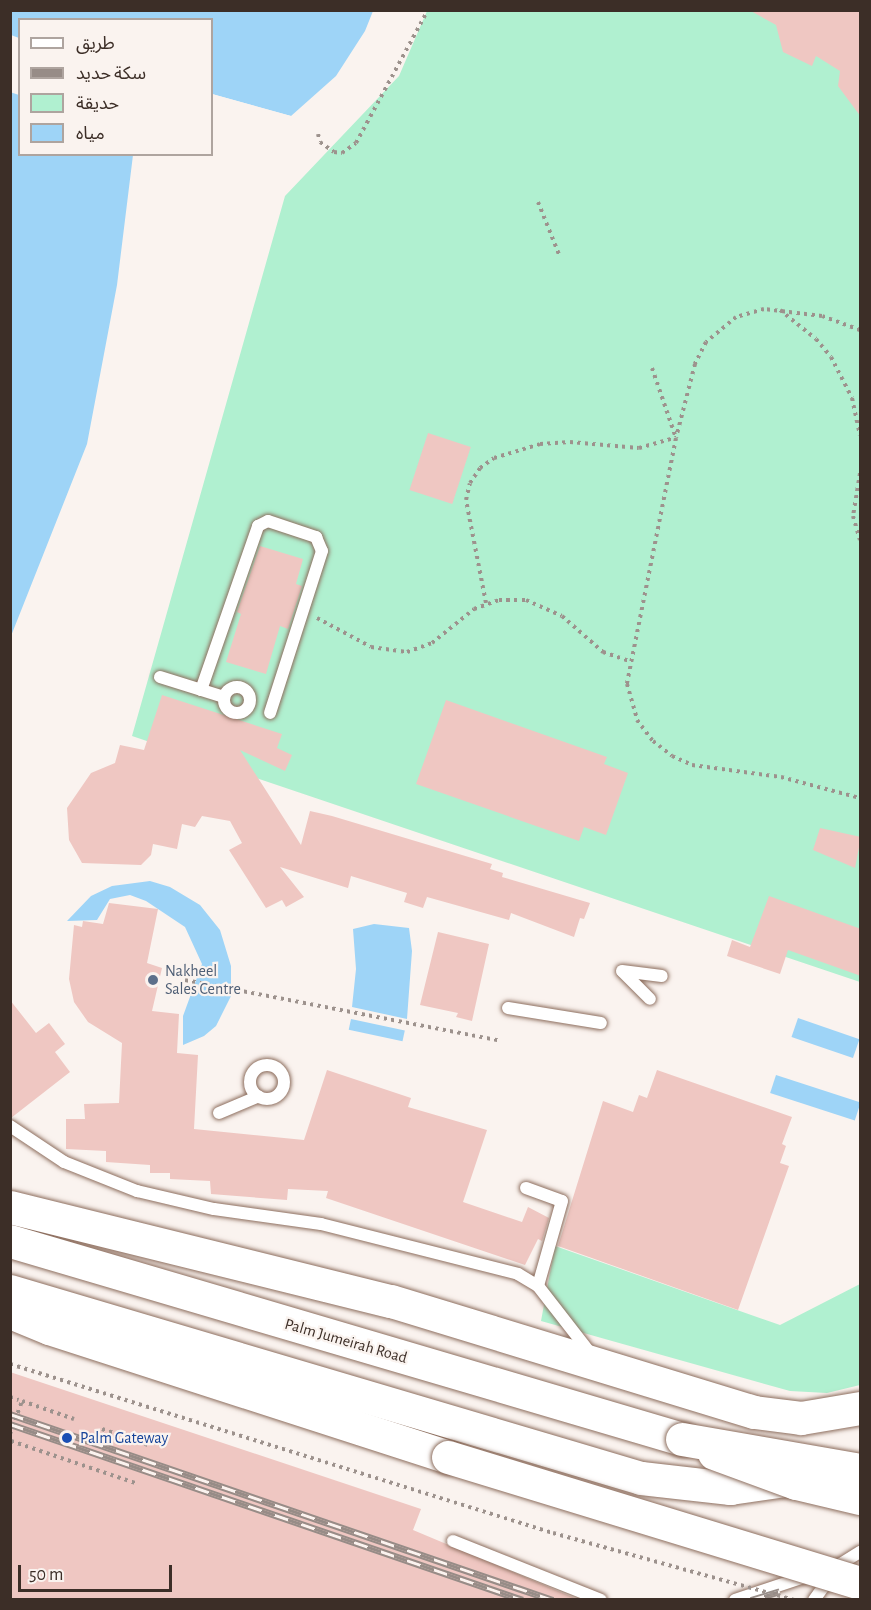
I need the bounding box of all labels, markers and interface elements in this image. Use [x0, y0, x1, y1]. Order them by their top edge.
legend [18, 18, 213, 156]
text: طريق [76, 35, 115, 53]
text: سكة حديد [76, 65, 146, 83]
text: حديقة [76, 95, 119, 113]
text: مياه [76, 125, 105, 143]
place label: Nakheel Sales Centre [165, 961, 241, 999]
marker: Nakheel Sales Centre [146, 973, 160, 987]
street label: Palm Jumeirah Road [282, 1314, 410, 1368]
place label: Palm Gateway [80, 1428, 168, 1448]
marker: Palm Gateway [58, 1429, 76, 1447]
scale bar [21, 1553, 176, 1591]
text: 50 m [29, 1566, 63, 1584]

